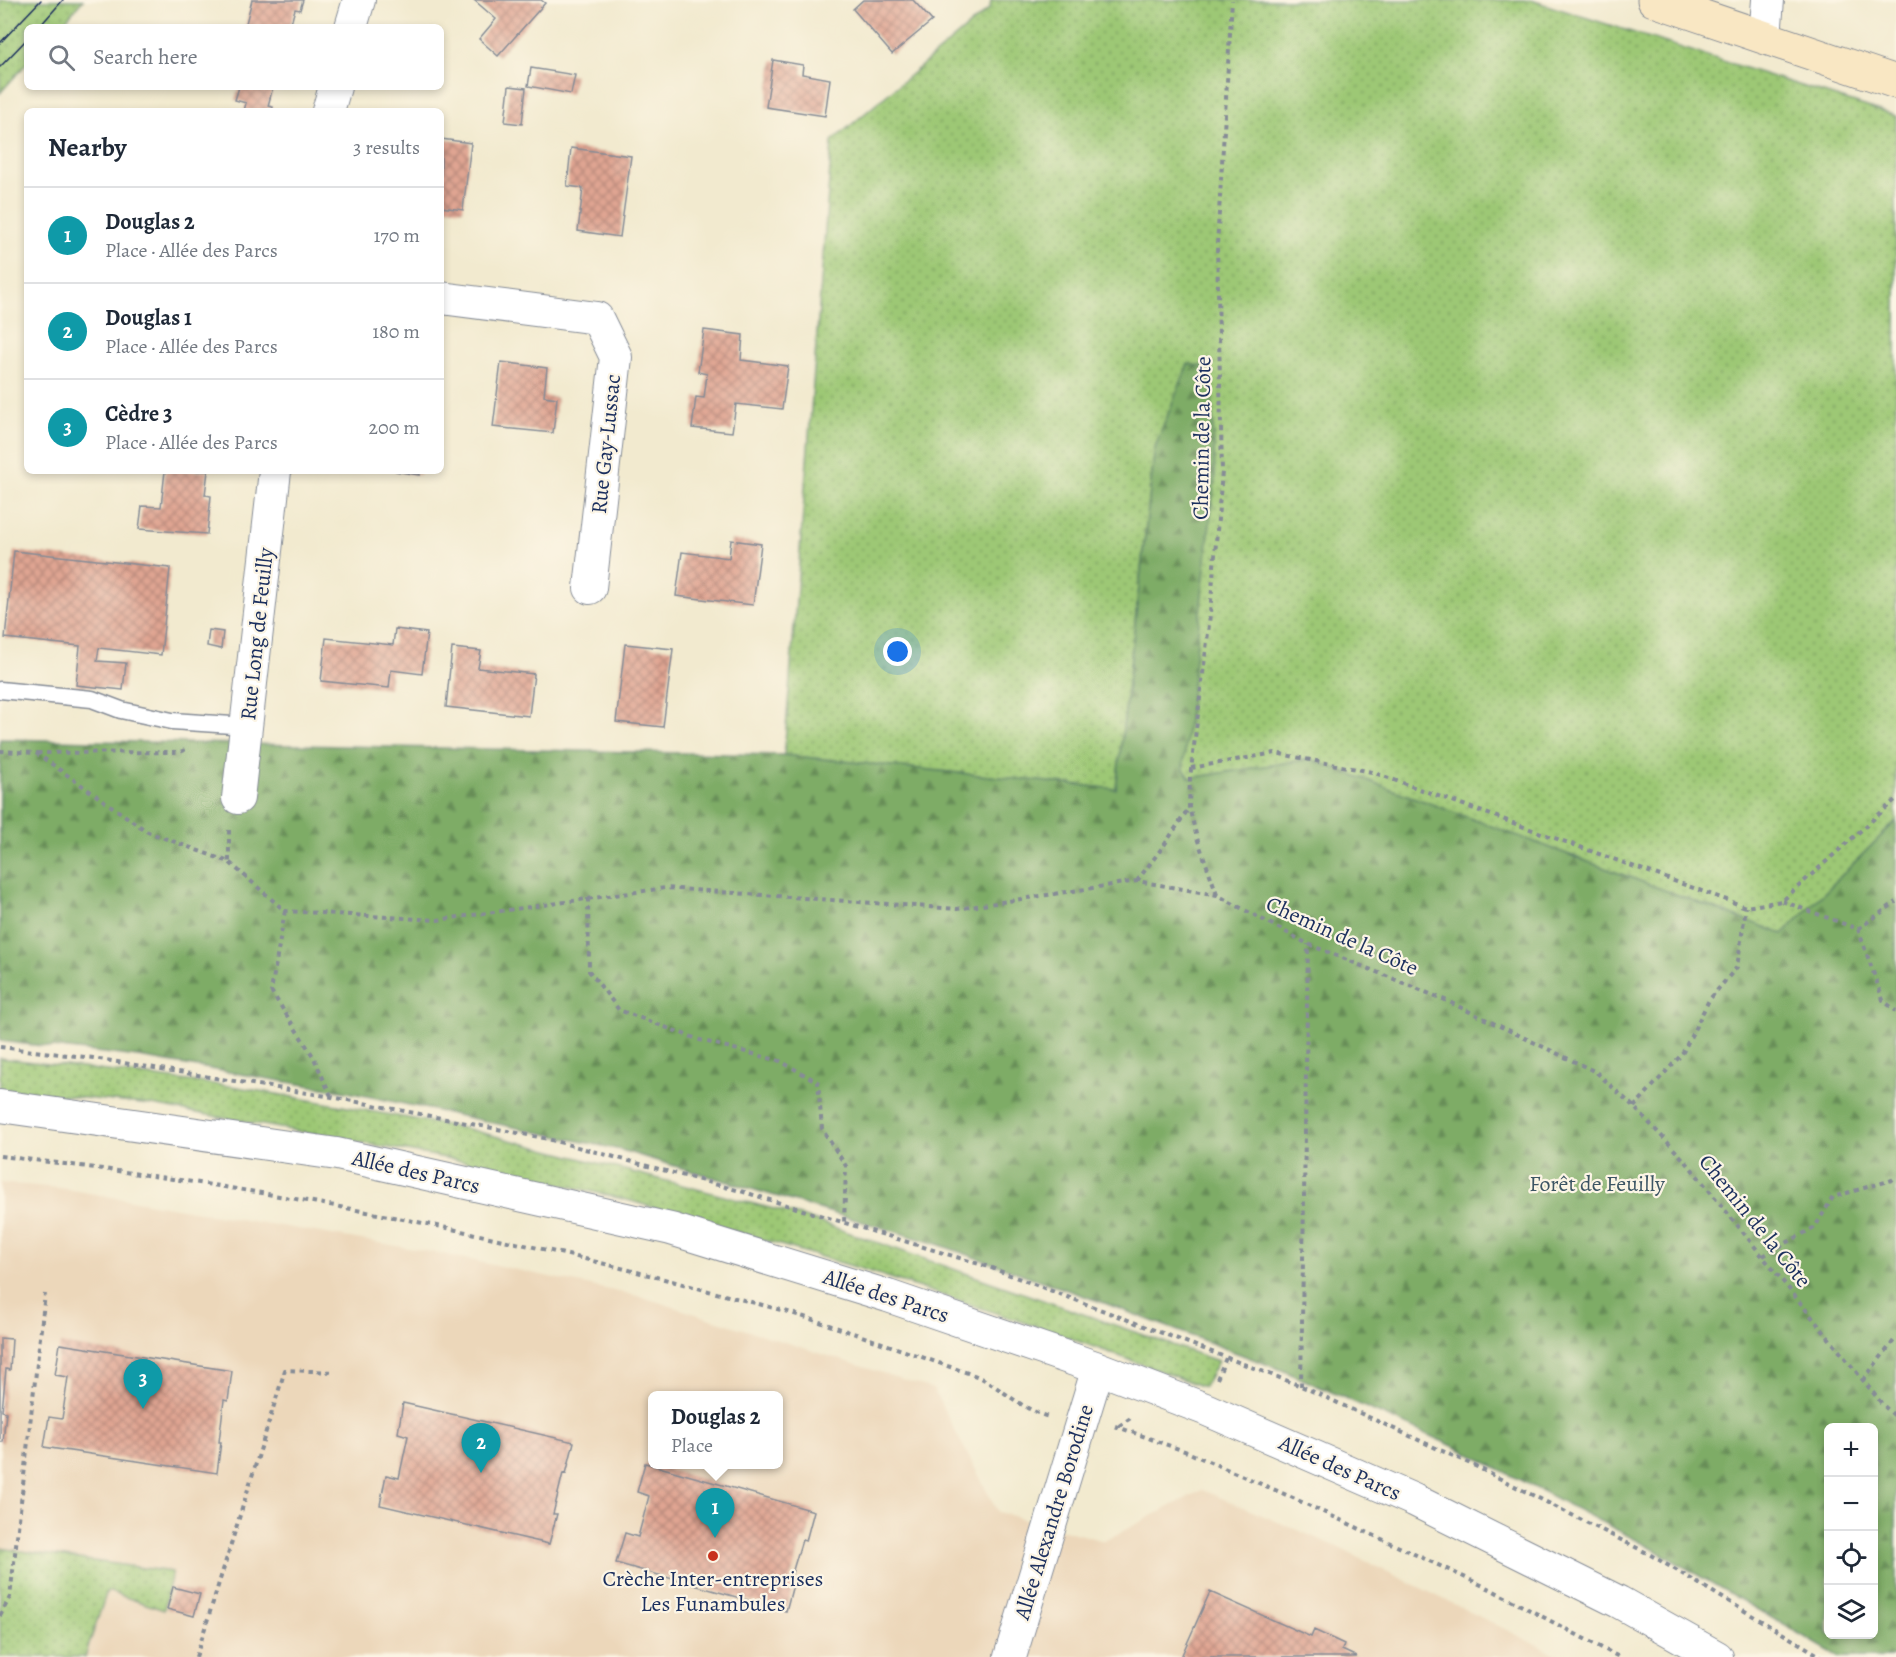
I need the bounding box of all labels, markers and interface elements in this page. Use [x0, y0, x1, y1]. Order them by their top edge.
search box [24, 24, 444, 90]
icon: search [45, 41, 78, 74]
text: Search here [93, 42, 198, 72]
text: Nearby [48, 130, 127, 165]
text: 3 results [353, 134, 420, 161]
text: Douglas 2 [105, 207, 195, 237]
text: 1 [64, 222, 71, 249]
text: 170 m [374, 222, 420, 249]
text: Place · Allée des Parcs [105, 237, 278, 264]
text: Douglas 1 [105, 303, 192, 333]
text: 2 [63, 318, 72, 345]
text: 180 m [372, 318, 420, 345]
text: Place · Allée des Parcs [105, 333, 278, 360]
street label: Chemin de la Côte [1186, 356, 1218, 520]
street label: Rue Gay-Lussac [584, 373, 628, 515]
text: Cèdre 3 [105, 399, 172, 429]
text: 3 [63, 414, 72, 441]
text: 200 m [369, 414, 420, 441]
text: Place · Allée des Parcs [105, 429, 278, 456]
street label: Rue Long de Feuilly [233, 546, 281, 722]
your location [883, 637, 912, 666]
street label: Chemin de la Côte [1261, 889, 1423, 983]
street label: Allée des Parcs [348, 1142, 483, 1201]
street label: Chemin de la Côte [1692, 1148, 1818, 1294]
park label: Forêt de Feuilly [1529, 1169, 1665, 1199]
street label: Allée des Parcs [818, 1261, 953, 1330]
pin: 3 [124, 1360, 162, 1409]
popup [648, 1391, 783, 1469]
street label: Allée Alexandre Borodine [1007, 1401, 1101, 1624]
text: Douglas 2 [671, 1402, 760, 1432]
map controls [1824, 1423, 1878, 1639]
button: + [1824, 1423, 1878, 1477]
pin: 2 [462, 1424, 500, 1473]
street label: Allée des Parcs [1273, 1427, 1406, 1508]
text: Place [671, 1432, 713, 1459]
button: − [1824, 1477, 1878, 1531]
pin: 1 [696, 1488, 734, 1538]
button: locate [1824, 1531, 1878, 1585]
marker: Crèche Inter-entreprises Les Funambules [706, 1549, 720, 1563]
place label: Crèche Inter-entreprises Les Funambules [603, 1564, 823, 1619]
button: layers [1824, 1585, 1878, 1639]

